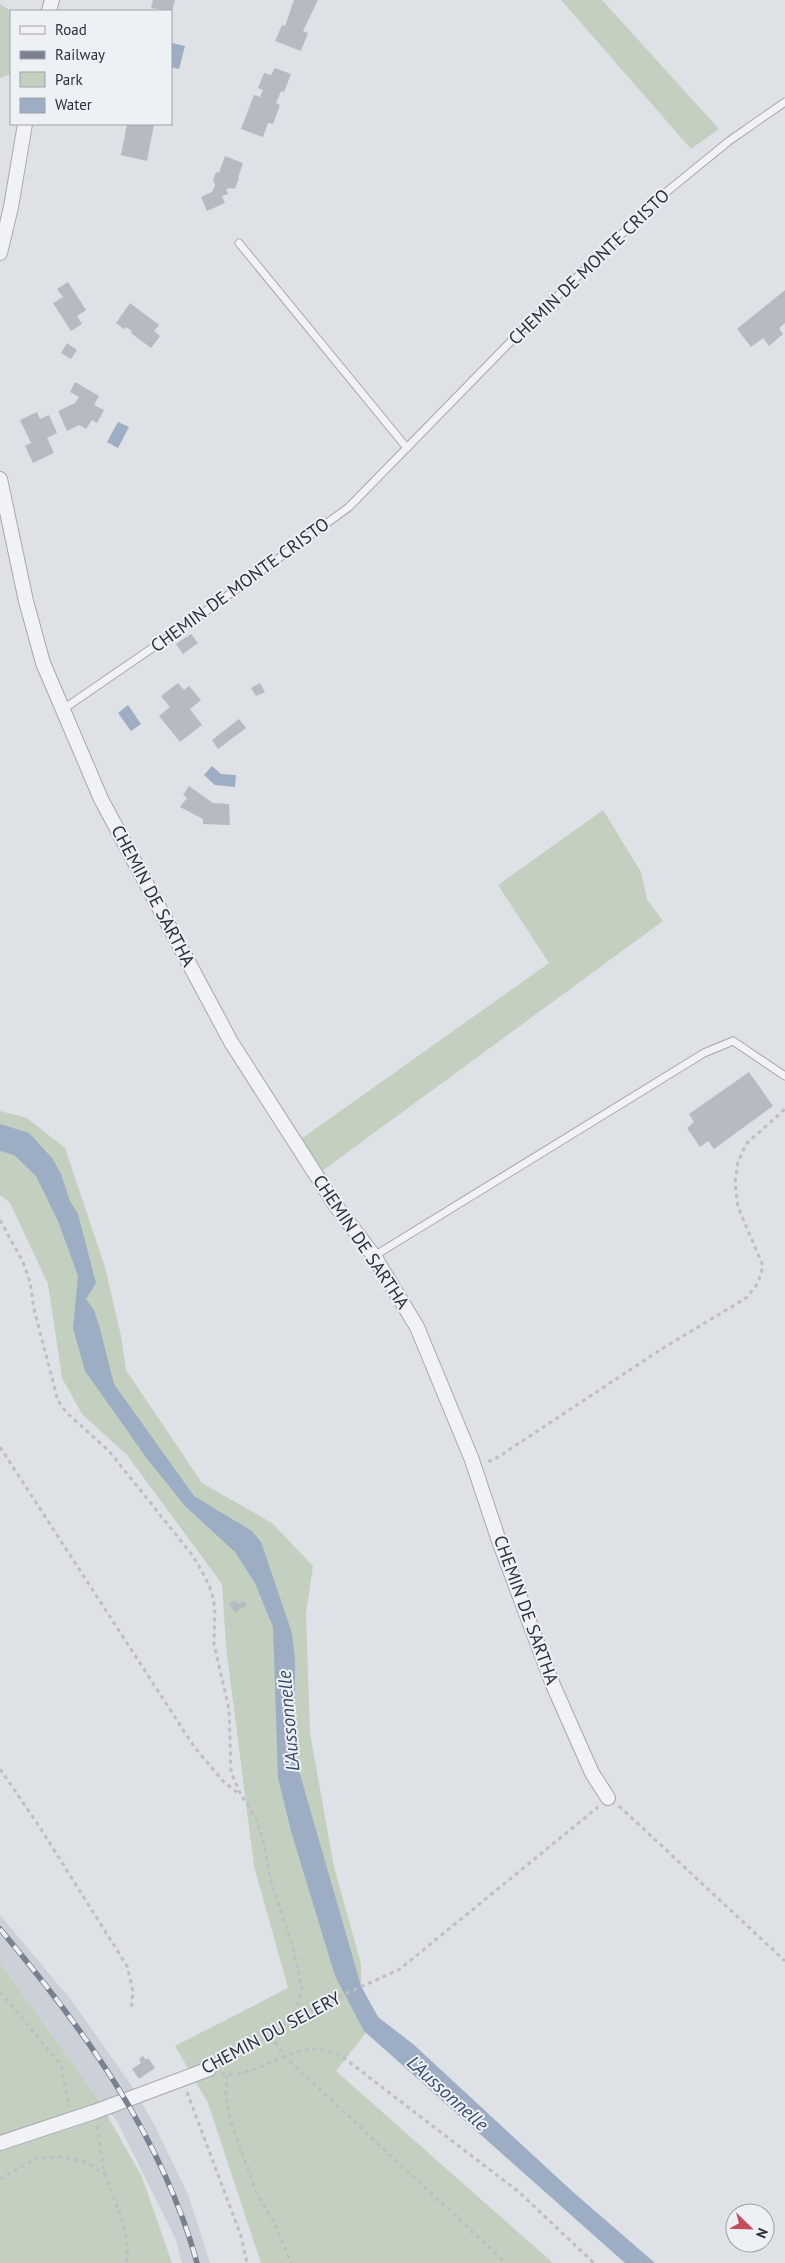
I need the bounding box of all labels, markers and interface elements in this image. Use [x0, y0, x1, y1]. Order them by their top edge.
legend [10, 10, 172, 125]
text: Road [55, 20, 87, 39]
text: Railway [55, 45, 105, 64]
text: Park [55, 70, 83, 89]
text: Water [55, 95, 92, 114]
street label: CHEMIN DE MONTE CRISTO [503, 184, 674, 350]
street label: CHEMIN DE MONTE CRISTO [146, 512, 333, 657]
street label: CHEMIN DE SARTHA [106, 821, 201, 971]
street label: CHEMIN DE SARTHA [308, 1170, 415, 1314]
street label: CHEMIN DE SARTHA [489, 1532, 564, 1688]
water label: L'Aussonnelle [272, 1669, 304, 1773]
street label: CHEMIN DU SELERY [197, 1986, 344, 2079]
water label: L'Aussonnelle [402, 2050, 494, 2136]
north arrow [725, 2203, 775, 2253]
text: N [752, 2225, 772, 2241]

